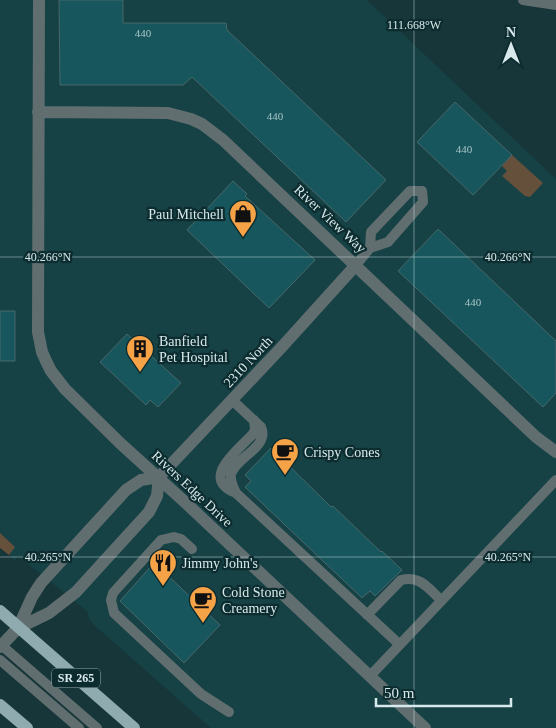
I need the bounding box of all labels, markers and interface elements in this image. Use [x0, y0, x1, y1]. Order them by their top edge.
text: 111.668°W [387, 18, 442, 32]
north arrow [486, 20, 536, 70]
text: N [506, 25, 516, 40]
house number: 440 [135, 27, 152, 39]
house number: 440 [267, 110, 284, 122]
house number: 440 [456, 143, 473, 155]
street label: River View Way [291, 182, 369, 256]
shop icon: Paul Mitchell [228, 199, 258, 238]
place label: Paul Mitchell [148, 207, 224, 222]
text: 40.266°N [25, 250, 72, 264]
text: 40.266°N [485, 250, 532, 264]
house number: 440 [465, 296, 482, 308]
street label: 2310 North [221, 333, 275, 391]
building icon: Banfield Pet Hospital [125, 334, 155, 373]
place label: Banfield Pet Hospital [159, 334, 228, 365]
cafe icon: Crispy Cones [270, 437, 300, 476]
place label: Crispy Cones [304, 445, 380, 460]
street label: Rivers Edge Drive [149, 448, 235, 530]
restaurant icon: Jimmy John's [148, 548, 178, 587]
text: 40.265°N [25, 550, 72, 564]
text: 40.265°N [485, 550, 532, 564]
place label: Jimmy John's [182, 556, 258, 571]
cafe icon: Cold Stone Creamery [188, 585, 218, 624]
place label: Cold Stone Creamery [222, 585, 285, 616]
road number: SR 265 [52, 668, 100, 688]
scale bar [376, 676, 511, 708]
text: 50 m [384, 685, 415, 701]

